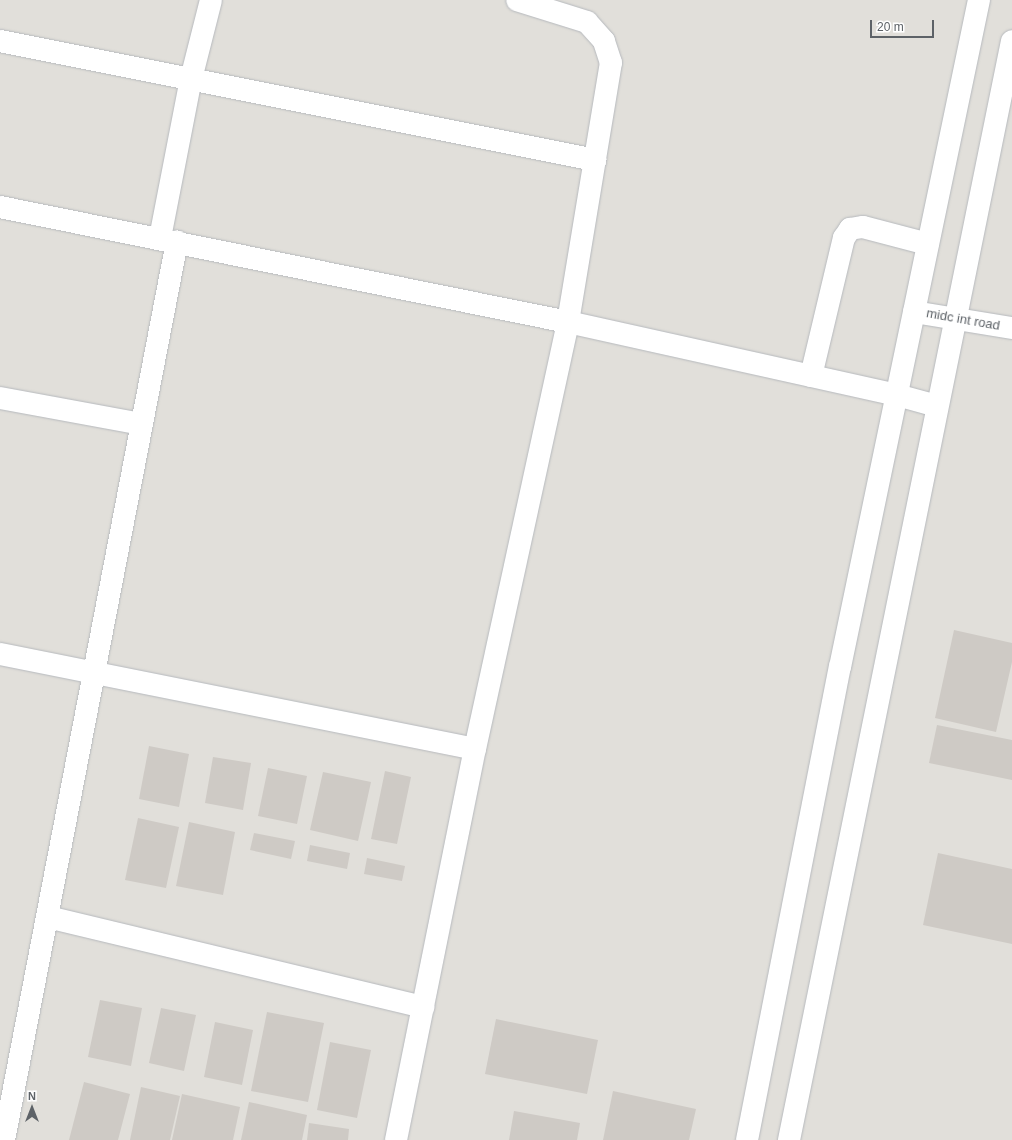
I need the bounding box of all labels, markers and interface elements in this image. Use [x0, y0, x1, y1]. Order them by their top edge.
scale bar [872, 12, 936, 38]
text: 20 m [877, 20, 904, 34]
street label: midc int road [925, 306, 1001, 334]
north arrow [12, 1088, 52, 1128]
text: N [28, 1090, 36, 1102]

